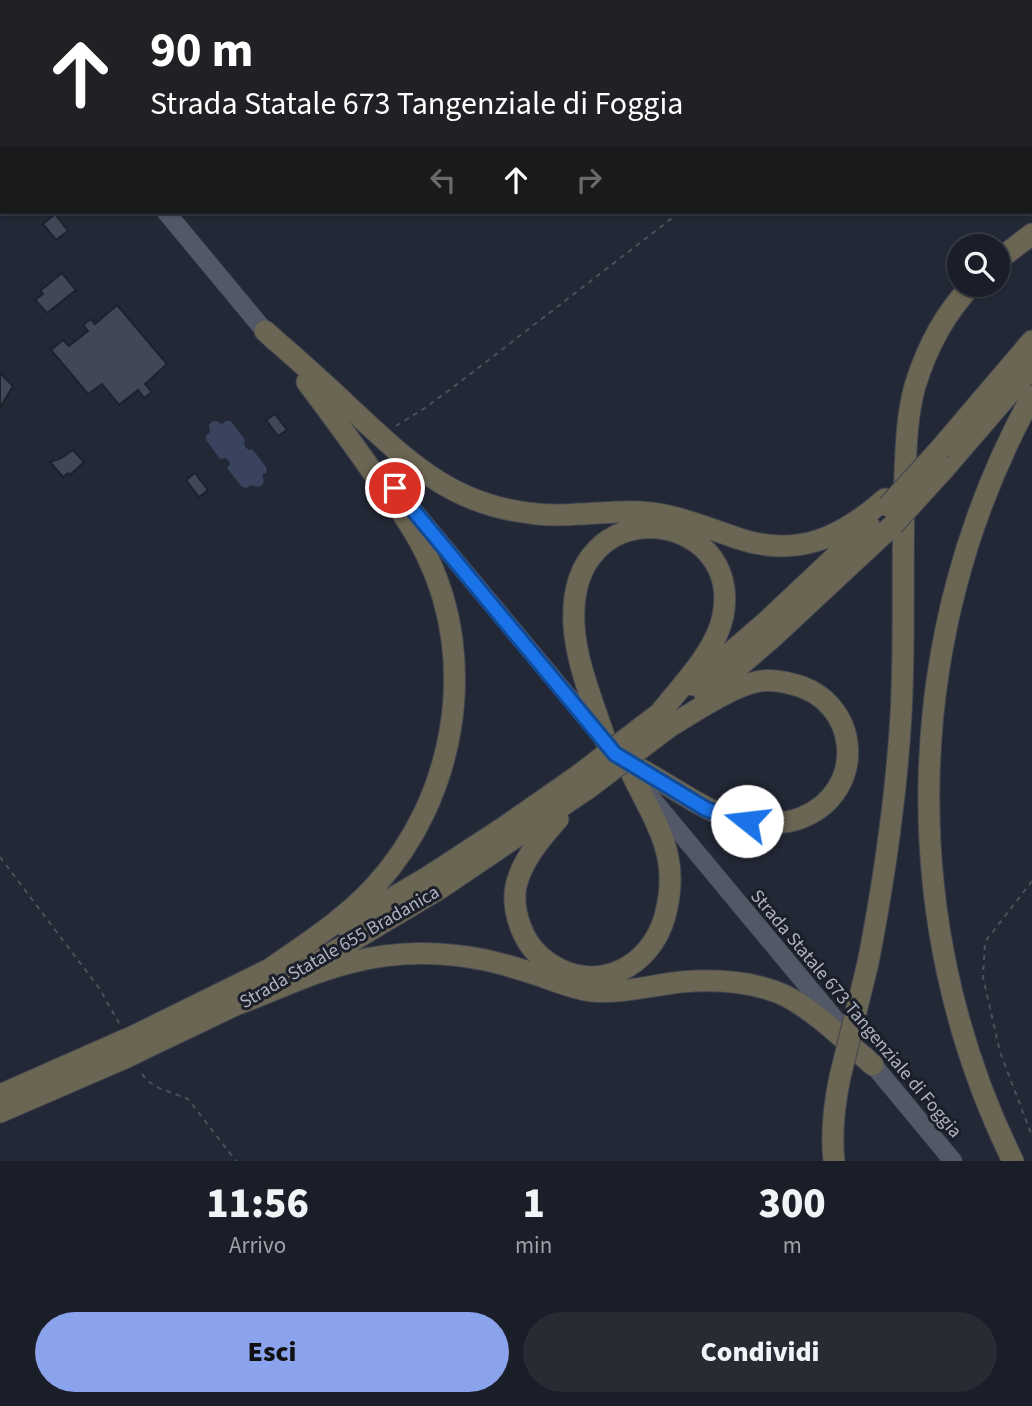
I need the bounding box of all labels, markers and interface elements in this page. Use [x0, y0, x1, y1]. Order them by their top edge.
text: 90 m [150, 16, 254, 86]
icon: ahead [35, 28, 126, 119]
text: Strada Statale 673 Tangenziale di Foggia [150, 81, 683, 127]
icon: left [424, 161, 462, 199]
icon: ahead [497, 161, 535, 199]
icon: right [570, 161, 608, 199]
map controls [947, 234, 1010, 297]
button: search [947, 234, 1010, 297]
pin [365, 458, 425, 518]
icon: arrive [376, 469, 414, 507]
position arrow [710, 784, 784, 858]
street label: Strada Statale 655 Bradanica [235, 879, 445, 1016]
street label: Strada Statale 673 Tangenziale di Foggia [744, 884, 968, 1144]
text: 11:56 [206, 1174, 309, 1234]
text: 1 [522, 1174, 545, 1234]
text: 300 [759, 1174, 826, 1234]
text: Arrivo [229, 1229, 286, 1262]
text: min [515, 1229, 552, 1262]
text: m [783, 1229, 802, 1262]
button: Esci [35, 1312, 509, 1392]
button: Condividi [523, 1312, 997, 1392]

